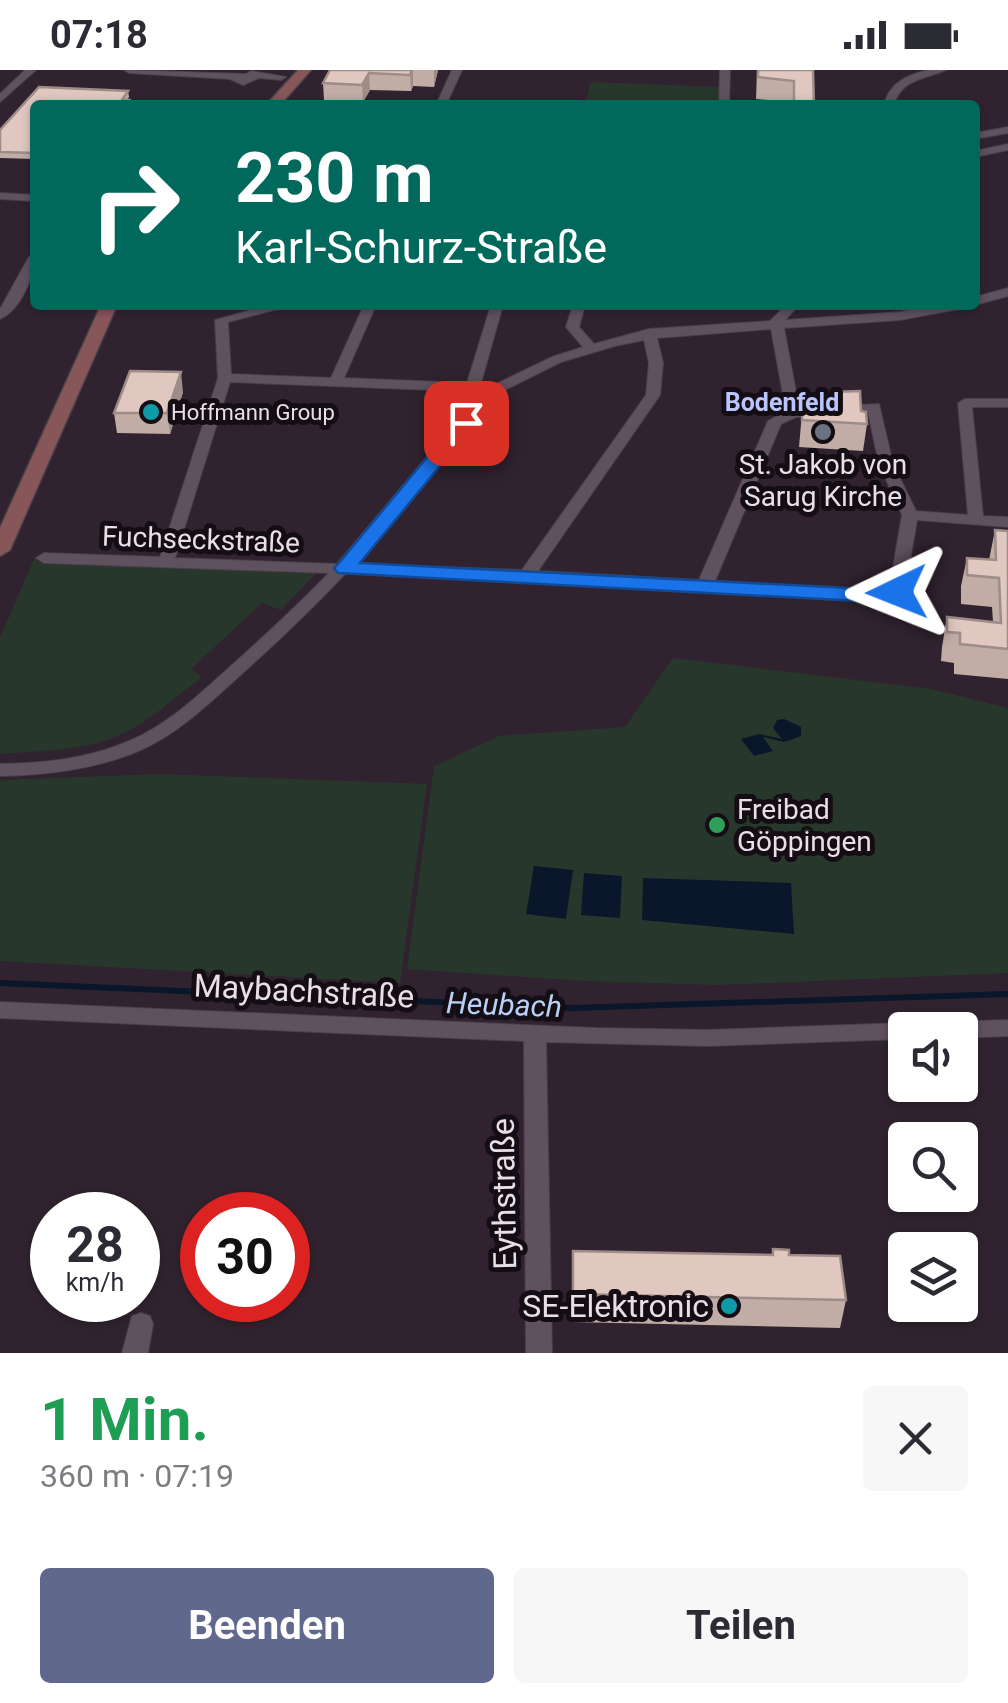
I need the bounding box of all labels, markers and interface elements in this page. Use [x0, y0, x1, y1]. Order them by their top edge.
text: 07:18 [50, 13, 148, 57]
text: 230 m [235, 137, 434, 219]
icon: right [70, 140, 200, 270]
text: Karl-Schurz-Straße [235, 221, 607, 274]
pin [424, 381, 509, 466]
district label: Bodenfeld [725, 388, 839, 417]
icon: arrive [439, 396, 494, 451]
place label: Hoffmann Group [171, 400, 335, 425]
marker: Hoffmann Group [140, 401, 162, 423]
marker: St. Jakob von Sarug Kirche [812, 421, 834, 443]
place label: St. Jakob von Sarug Kirche [739, 448, 907, 513]
street label: Fuchseckstraße [101, 520, 301, 559]
position arrow [845, 540, 949, 644]
place label: Freibad Göppingen [737, 793, 872, 858]
marker: Freibad Göppingen [706, 814, 728, 836]
street label: Maybachstraße [193, 966, 415, 1016]
water label: Heubach [446, 985, 562, 1024]
map controls [888, 1012, 978, 1322]
button: sound [888, 1012, 978, 1102]
street label: Eythstraße [484, 1118, 524, 1270]
button: search [888, 1122, 978, 1212]
speed limit sign: 30 [180, 1192, 310, 1322]
text: 28 [66, 1216, 124, 1274]
button: layers [888, 1232, 978, 1322]
text: km/h [66, 1268, 124, 1297]
place label: SE-Elektronic [522, 1287, 709, 1325]
marker: SE-Elektronic [718, 1295, 740, 1317]
text: 1 Min. [40, 1384, 209, 1455]
button: close [863, 1386, 968, 1491]
text: 360 m · 07:19 [40, 1457, 234, 1495]
button: Beenden [40, 1568, 494, 1683]
button: Teilen [514, 1568, 968, 1683]

